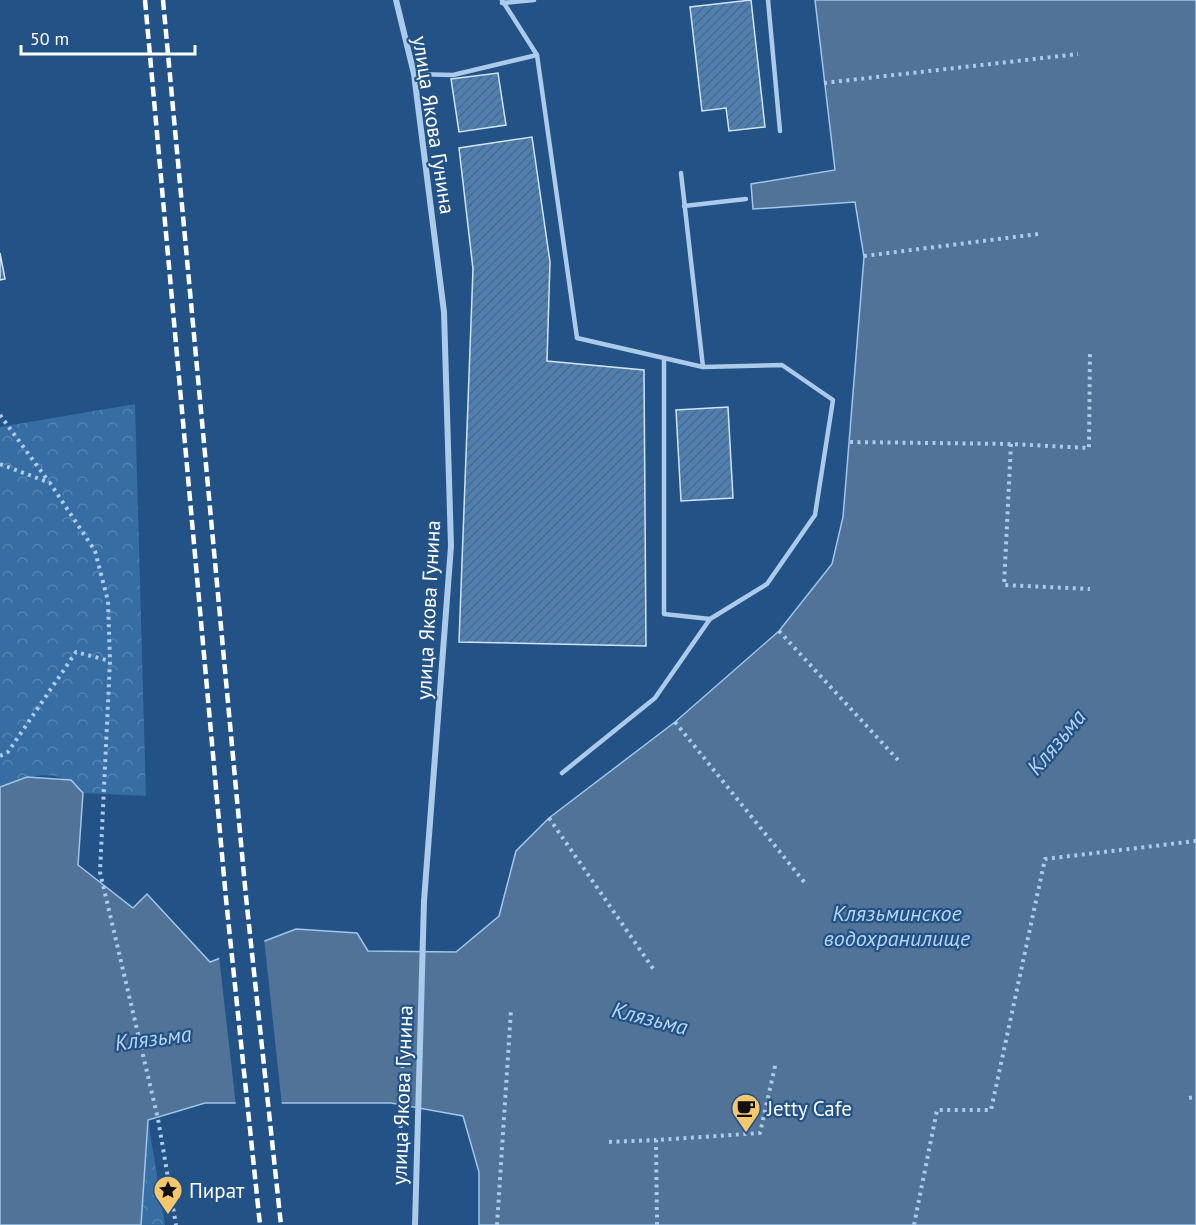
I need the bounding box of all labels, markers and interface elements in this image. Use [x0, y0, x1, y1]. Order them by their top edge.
scale bar [21, 18, 195, 56]
text: 50 m [30, 27, 69, 50]
street label: улица Якова Гунина [407, 34, 461, 216]
street label: улица Якова Гунина [410, 519, 446, 701]
water label: Клязьма [1020, 703, 1092, 781]
water label: Клязьминское водохранилище [824, 899, 971, 952]
water label: Клязьма [609, 995, 691, 1041]
street label: улица Якова Гунина [385, 1005, 419, 1185]
water label: Клязьма [113, 1019, 193, 1057]
cafe icon: Jetty Cafe [730, 1092, 762, 1134]
place label: Jetty Cafe [766, 1095, 852, 1122]
place icon: Пират [152, 1174, 184, 1216]
place label: Пират [189, 1177, 245, 1204]

